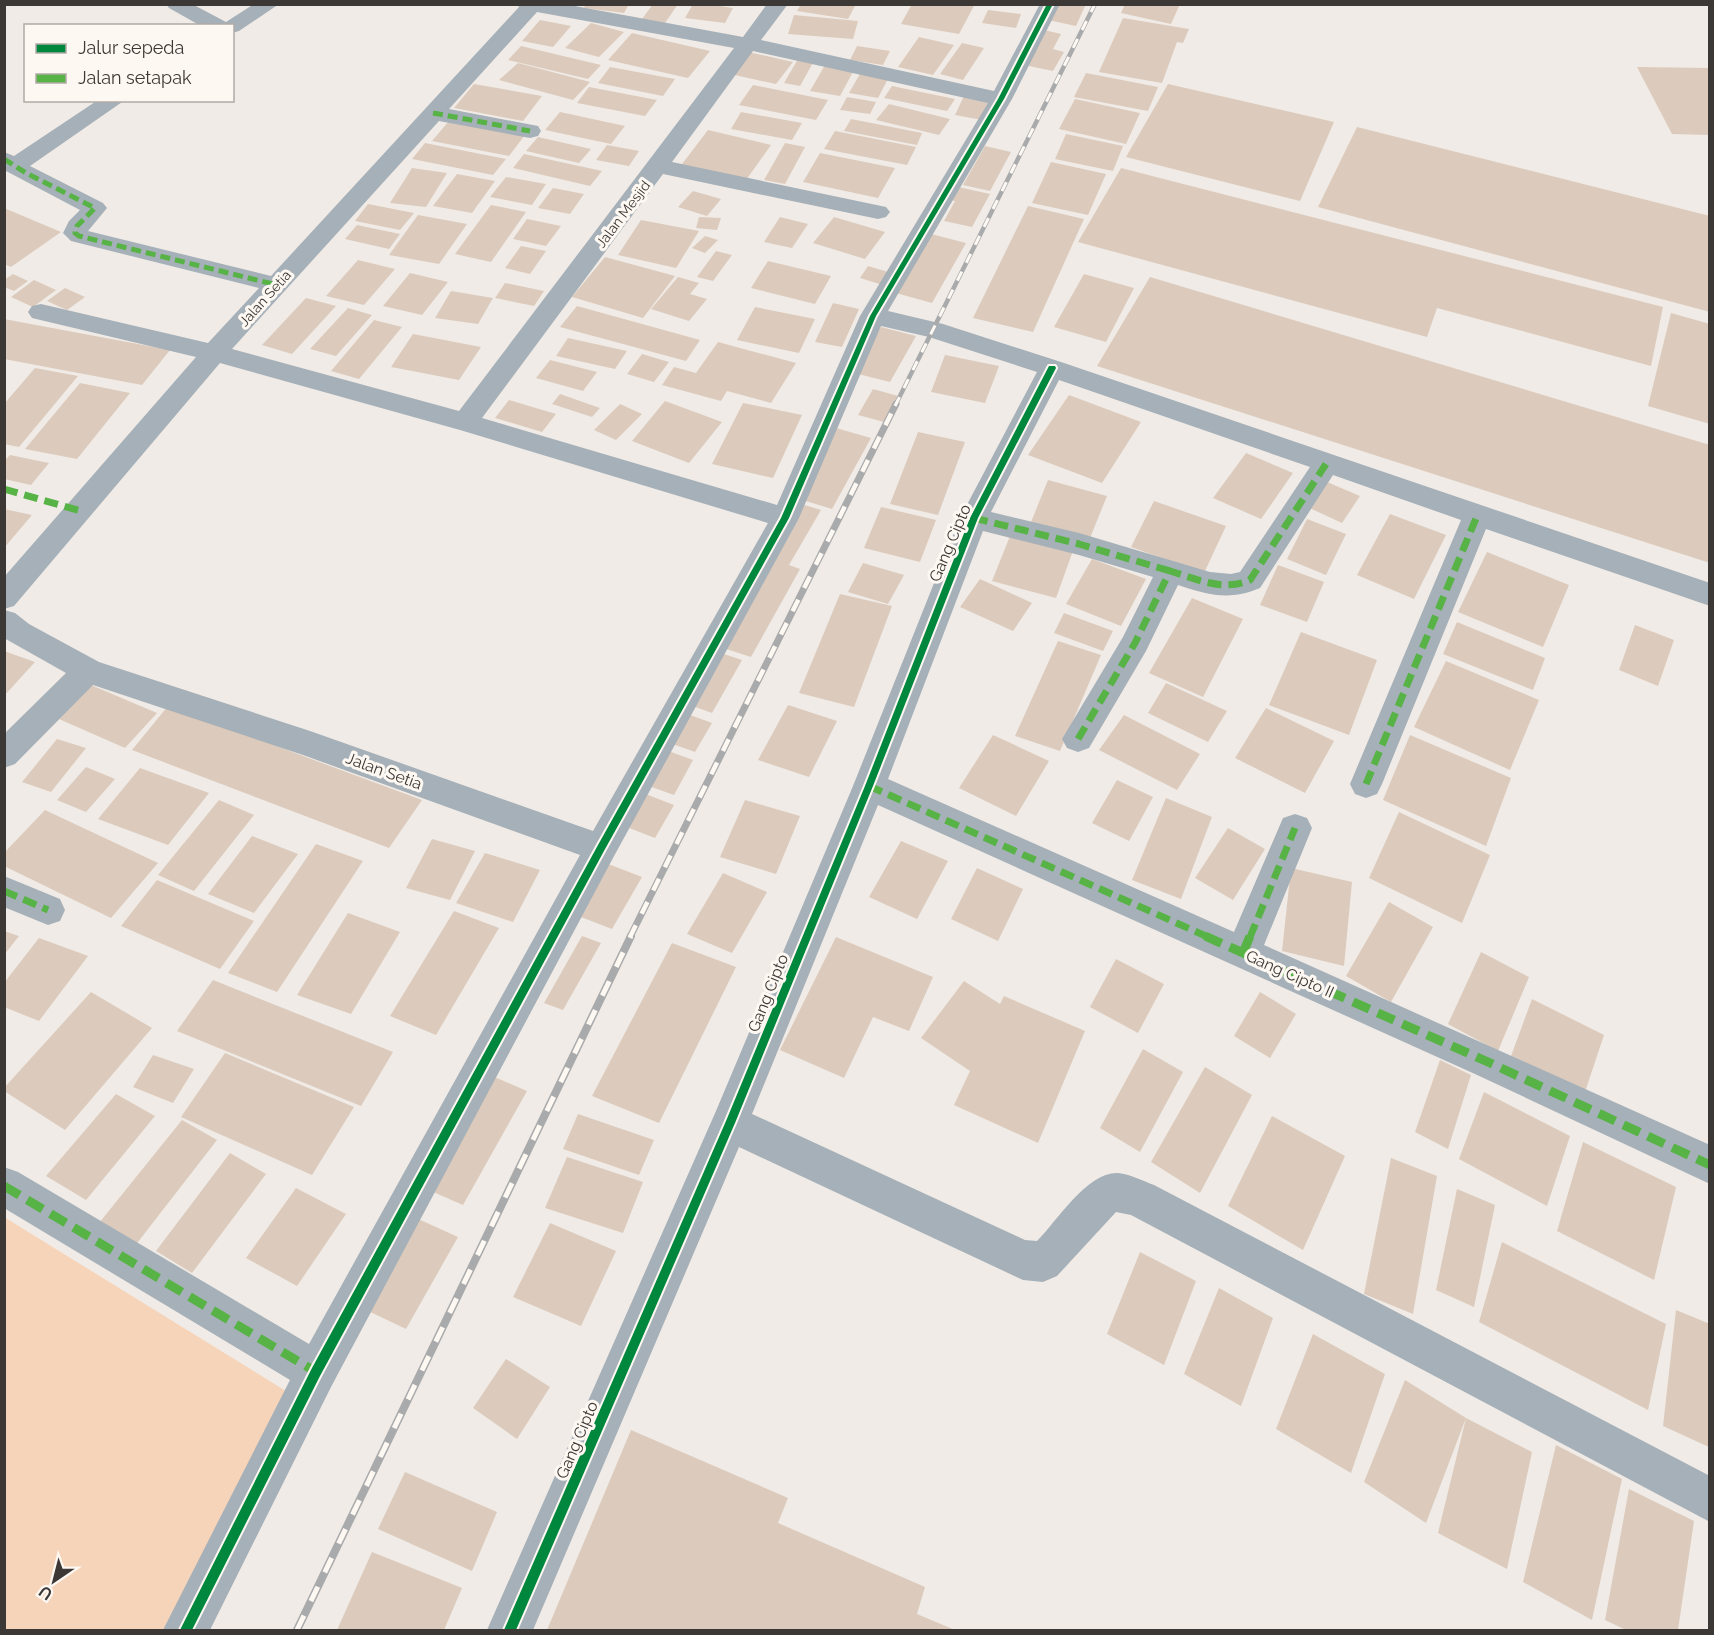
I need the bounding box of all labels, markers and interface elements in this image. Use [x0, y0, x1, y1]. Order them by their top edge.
legend [24, 24, 234, 102]
text: Jalur sepeda [78, 37, 184, 58]
text: Jalan setapak [78, 67, 192, 88]
street label: Jalan Mesjid [593, 177, 653, 251]
street label: Jalan Setia [236, 267, 294, 329]
street label: Gang Cipto [925, 501, 975, 585]
street label: Jalan Setia [343, 749, 425, 793]
street label: Gang Cipto II [1243, 946, 1337, 1002]
street label: Gang Cipto [744, 951, 792, 1035]
street label: Gang Cipto [552, 1398, 602, 1482]
north arrow [24, 1551, 84, 1611]
text: U [35, 1582, 56, 1604]

